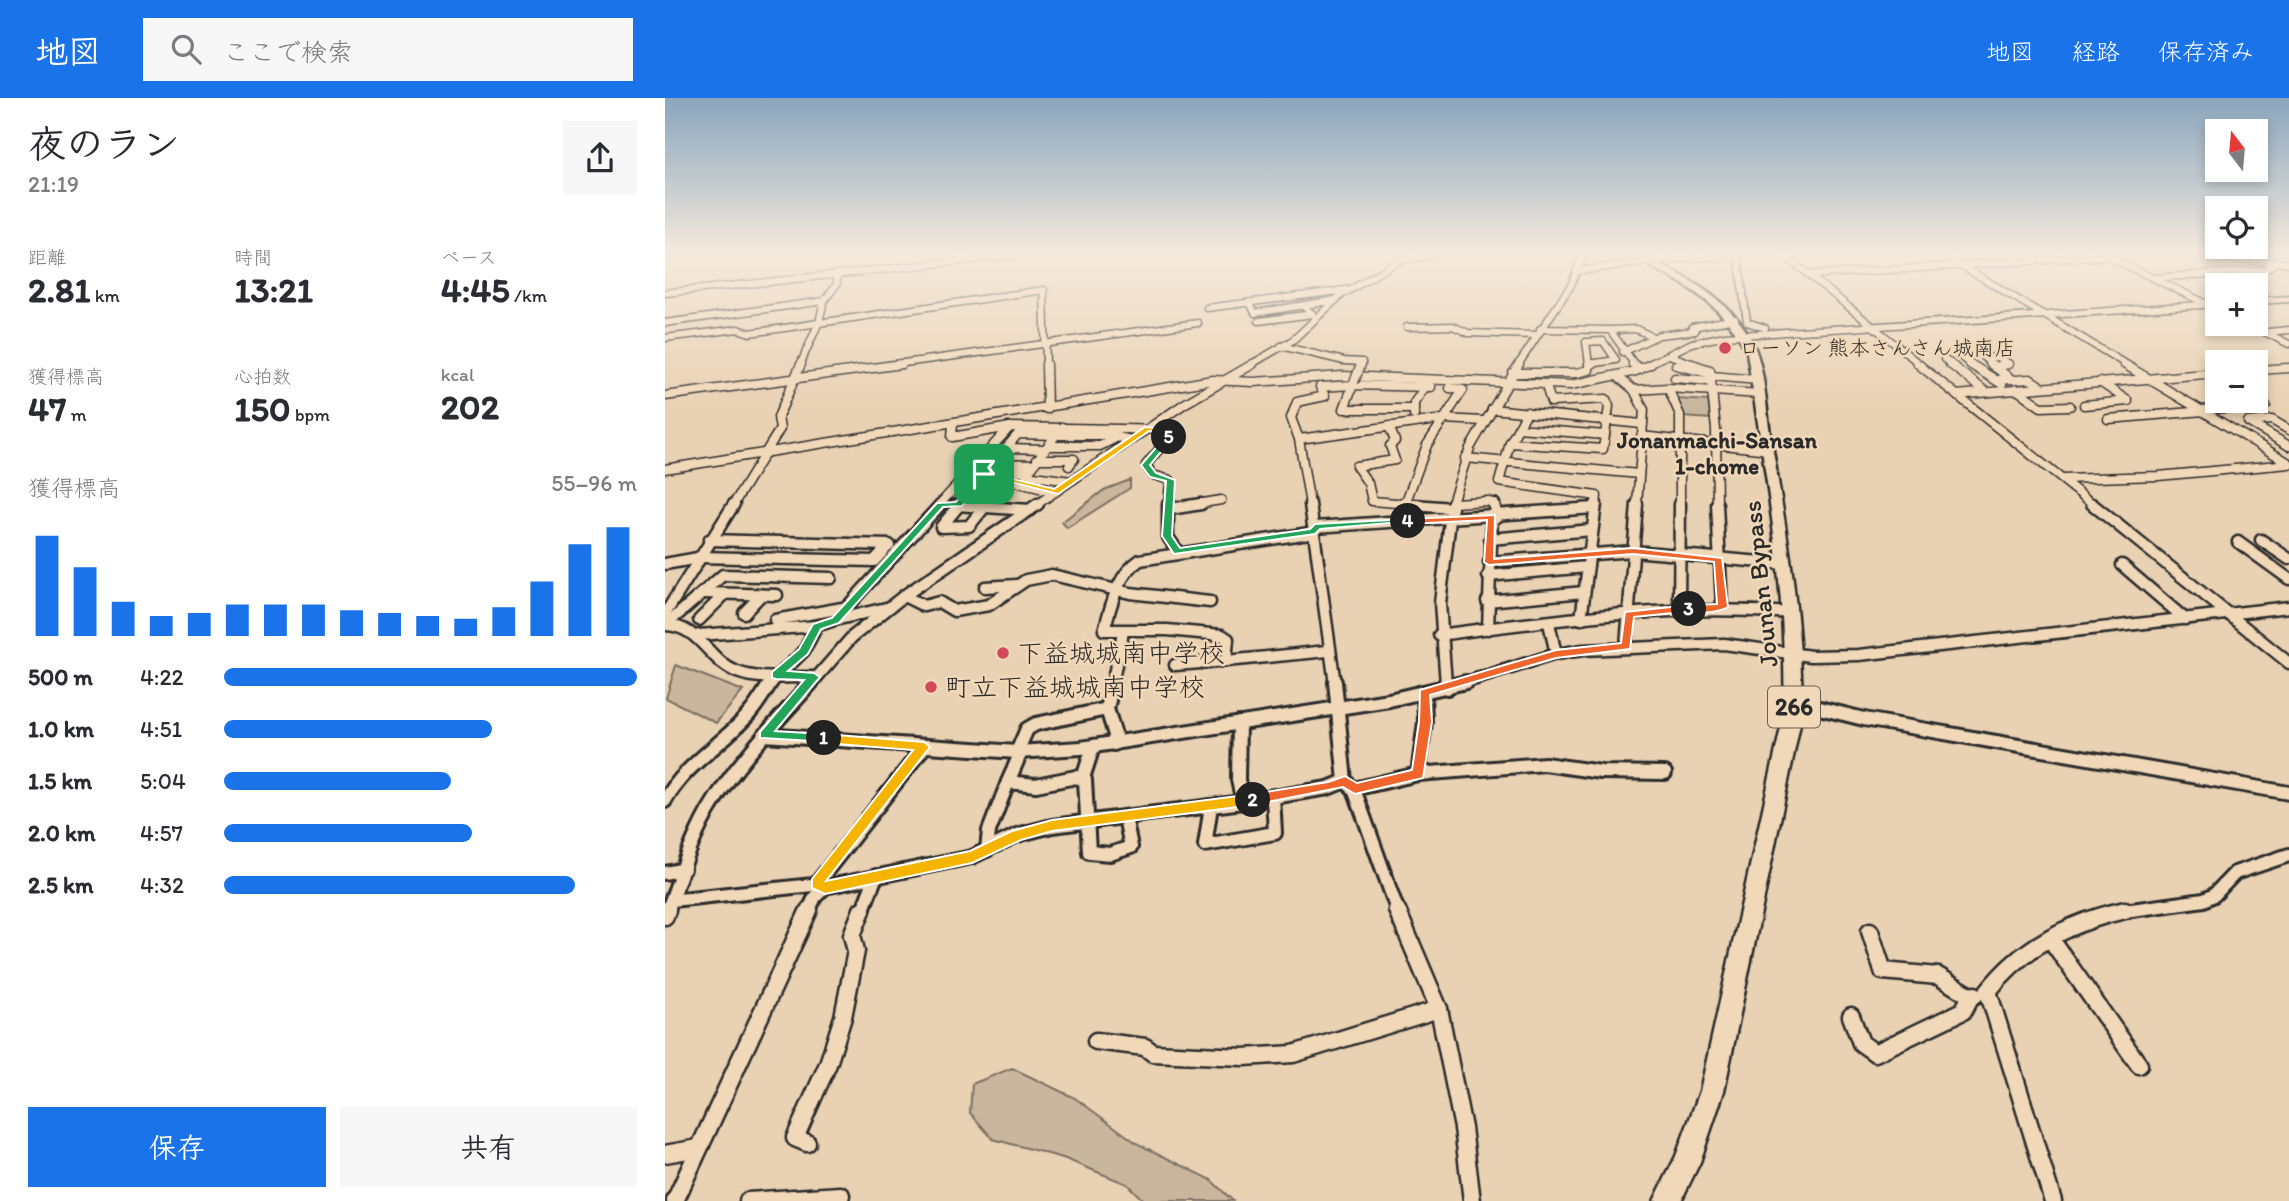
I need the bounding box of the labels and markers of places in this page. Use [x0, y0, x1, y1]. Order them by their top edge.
place label: ローソン 熊本さんさん城南店 [1739, 335, 2015, 360]
marker: ローソン 熊本さんさん城南店 [1717, 340, 1733, 356]
pin: 5 [1151, 420, 1187, 454]
pin [954, 444, 1014, 504]
pin: 4 [1391, 504, 1425, 538]
pin: 3 [1671, 592, 1707, 626]
place label: 下益城城南中学校 [1017, 637, 1225, 669]
marker: 下益城城南中学校 [995, 645, 1011, 661]
place label: 町立下益城城南中学校 [945, 671, 1205, 703]
marker: 町立下益城城南中学校 [923, 679, 939, 695]
pin: 1 [807, 720, 841, 756]
pin: 2 [1235, 782, 1271, 818]

